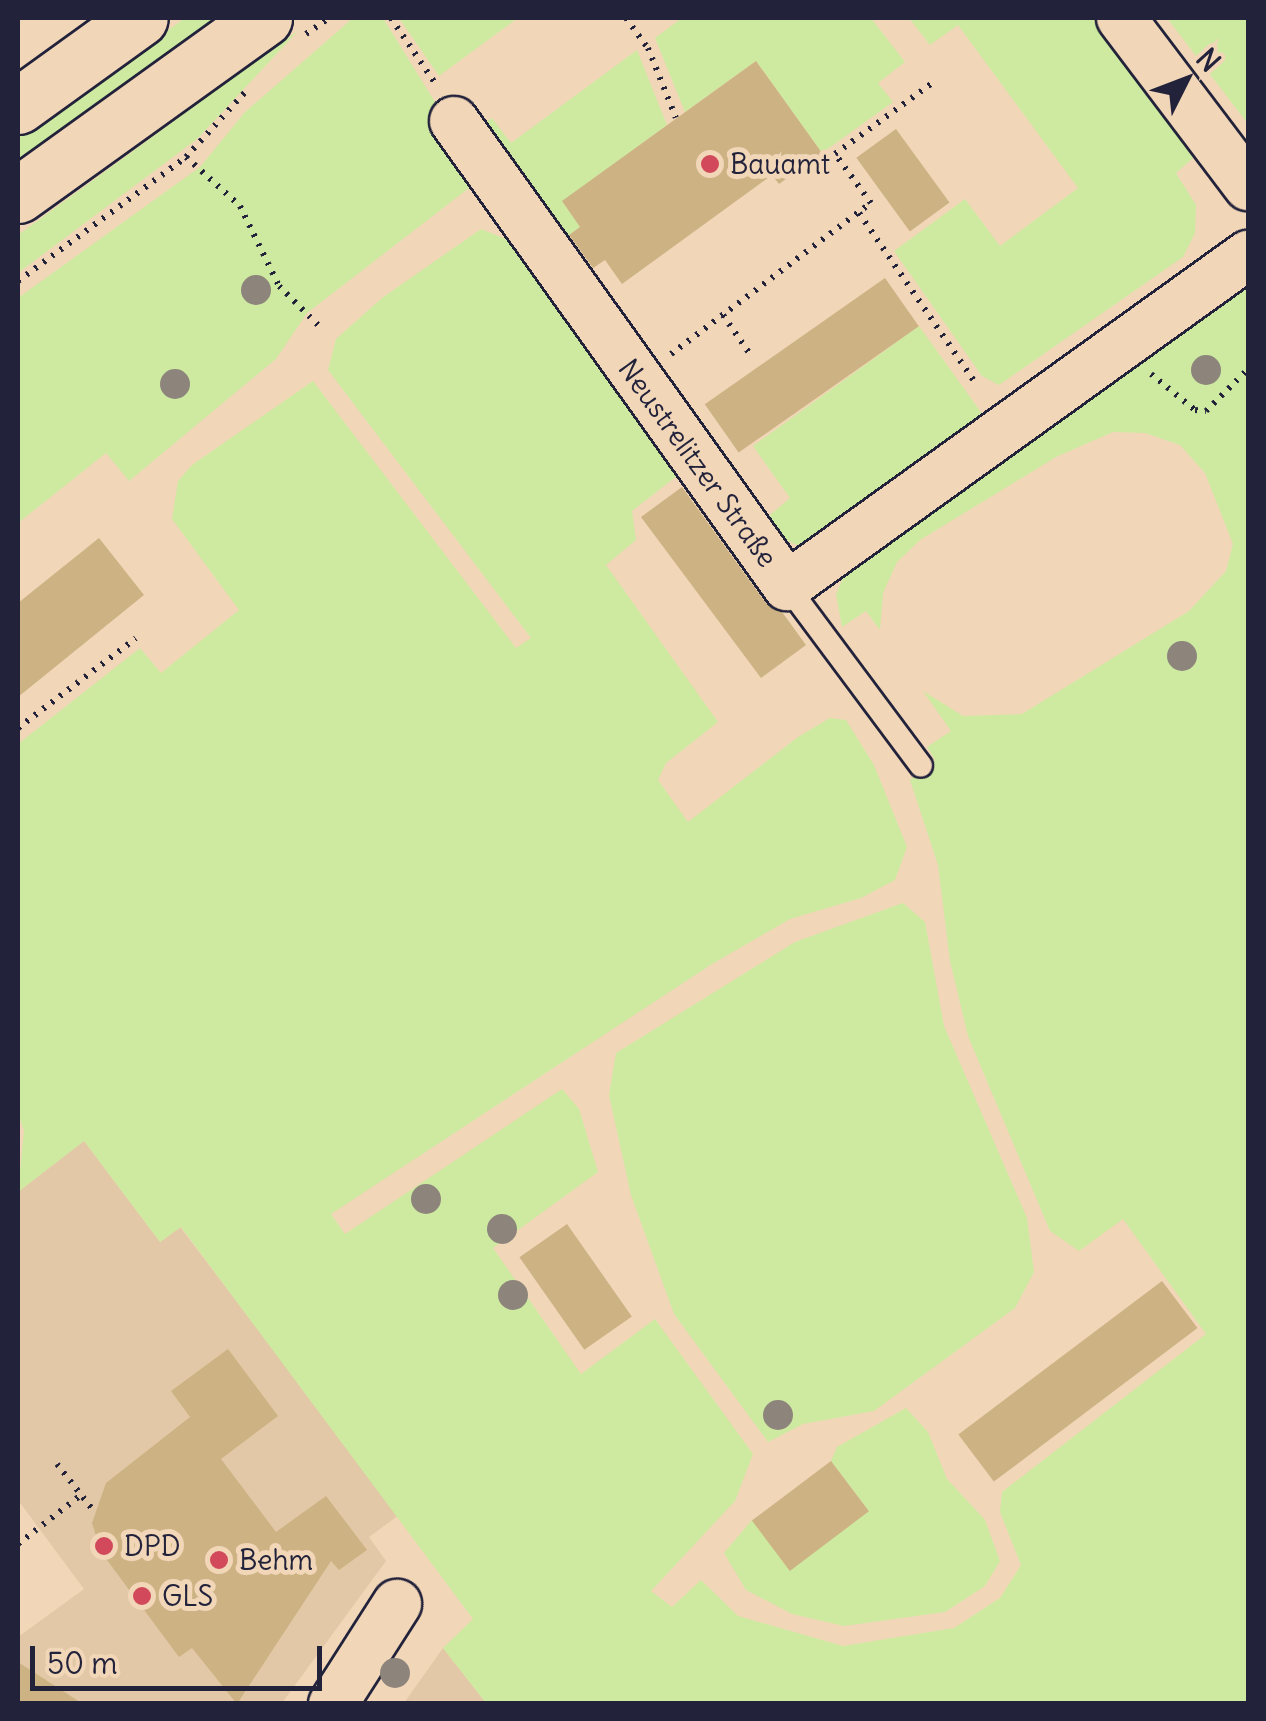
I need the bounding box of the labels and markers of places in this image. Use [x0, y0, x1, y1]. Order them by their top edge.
place label: Bauamt [730, 147, 830, 181]
marker: Bauamt [699, 153, 721, 175]
place label: DPD [124, 1529, 181, 1563]
marker: DPD [93, 1535, 115, 1557]
place label: Behm [239, 1543, 313, 1577]
marker: Behm [208, 1549, 230, 1571]
place label: GLS [162, 1579, 213, 1613]
marker: GLS [131, 1585, 153, 1607]

